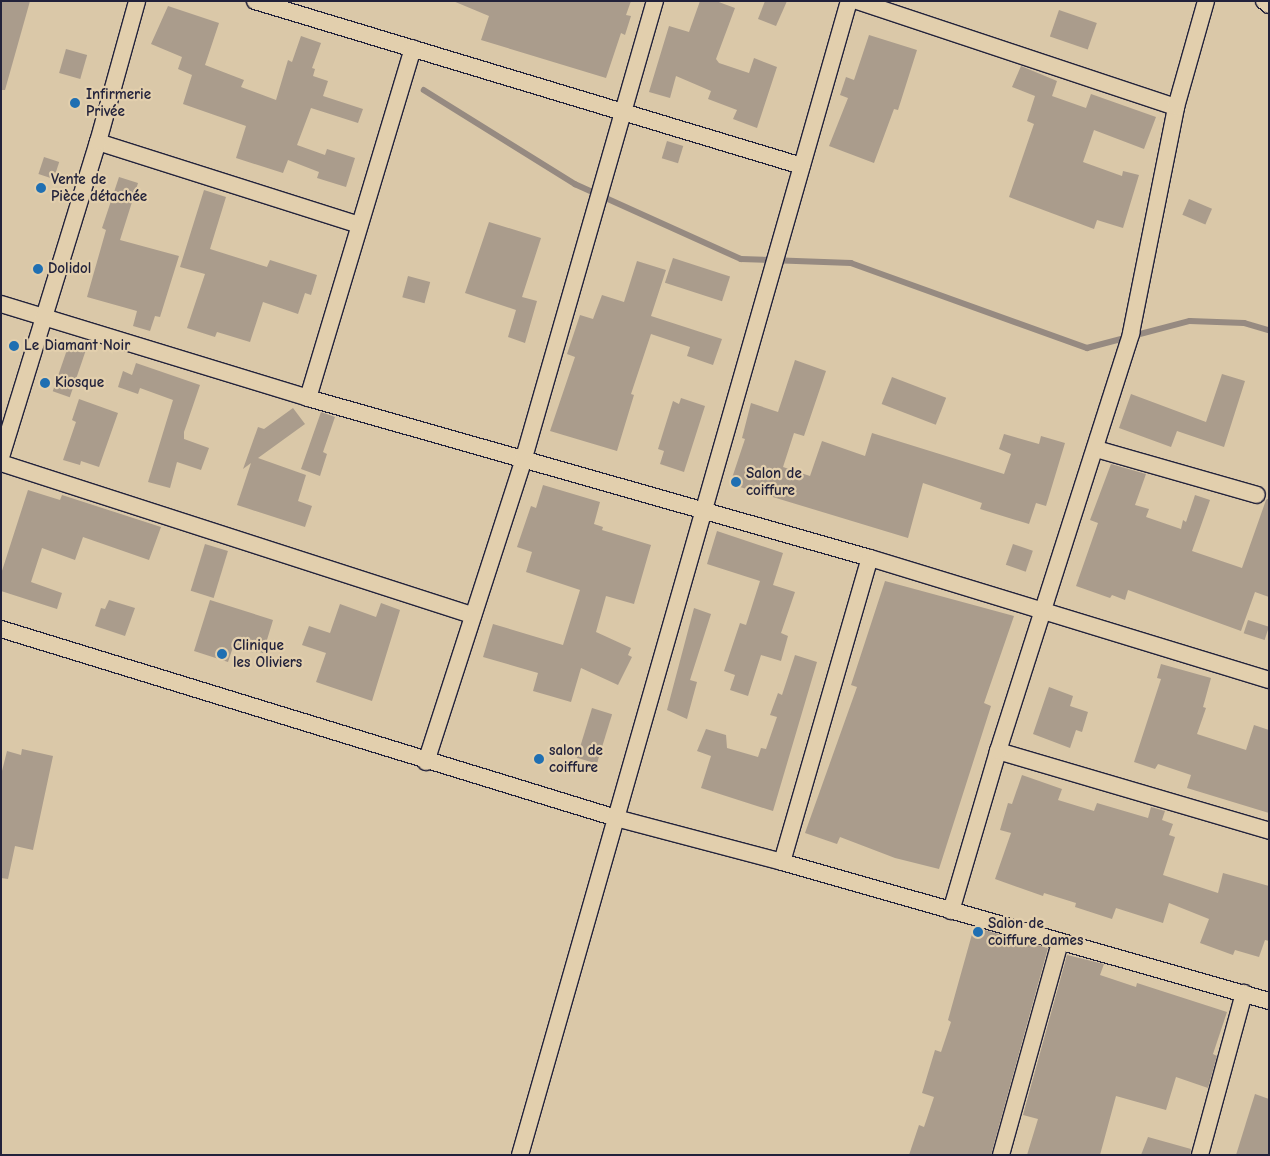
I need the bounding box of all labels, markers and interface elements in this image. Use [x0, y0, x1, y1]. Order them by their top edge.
place label: Infirmerie Privée [86, 85, 151, 120]
marker: Infirmerie Privée [68, 96, 82, 110]
place label: Vente de Pièce détachée [51, 170, 147, 205]
marker: Vente de Pièce détachée [35, 182, 47, 194]
place label: Dolidol [48, 260, 91, 278]
marker: Dolidol [32, 263, 44, 275]
place label: Le Diamant Noir [24, 337, 130, 355]
marker: Le Diamant Noir [8, 340, 20, 352]
place label: Kiosque [55, 374, 104, 392]
marker: Kiosque [39, 377, 51, 389]
place label: Salon de coiffure [746, 464, 802, 499]
marker: Salon de coiffure [730, 476, 742, 488]
place label: Clinique les Oliviers [233, 636, 302, 671]
marker: Clinique les Oliviers [215, 647, 229, 661]
place label: salon de coiffure [549, 741, 603, 776]
marker: salon de coiffure [533, 753, 545, 765]
place label: Salon de coiffure dames [988, 914, 1083, 949]
marker: Salon de coiffure dames [972, 926, 984, 938]

